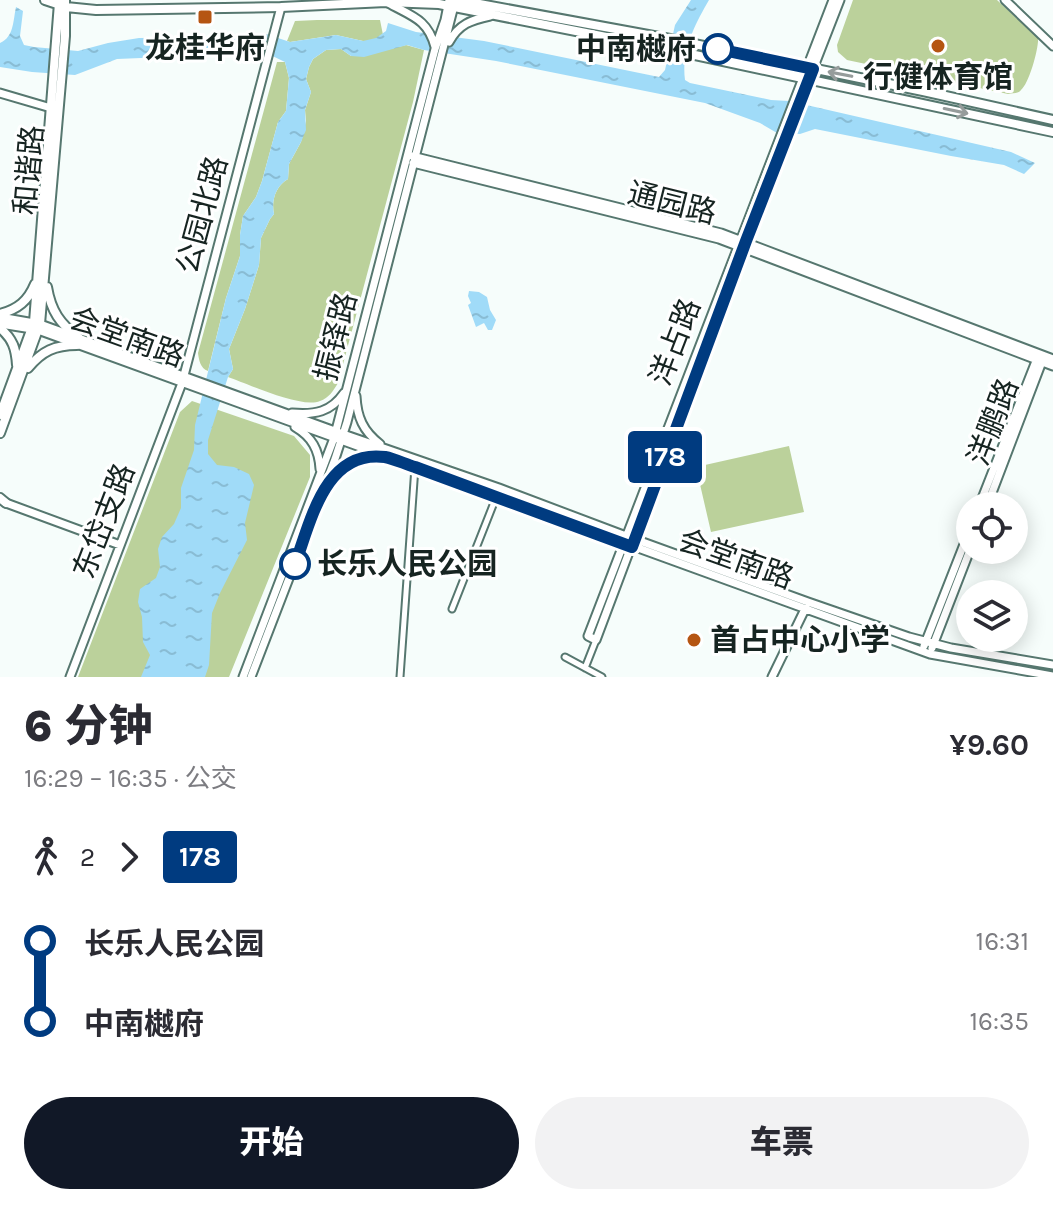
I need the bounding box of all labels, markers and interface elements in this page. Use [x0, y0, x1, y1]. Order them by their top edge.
marker: 龙桂华府 [196, 8, 214, 26]
place label: 龙桂华府 [145, 30, 265, 66]
place label: 中南樾府 [576, 31, 696, 67]
marker: 中南樾府 [703, 34, 733, 64]
marker: 行健体育馆 [929, 37, 947, 55]
place label: 行健体育馆 [863, 59, 1013, 95]
one-way arrow [828, 66, 853, 81]
one-way arrow [942, 104, 968, 119]
street label: 和谐路 [7, 124, 51, 216]
street label: 公园北路 [169, 152, 235, 278]
street label: 通园路 [624, 175, 720, 231]
street label: 振铎路 [308, 289, 364, 385]
street label: 洋占路 [642, 294, 708, 390]
street label: 会堂南路 [64, 300, 190, 374]
street label: 洋鹏路 [960, 374, 1026, 470]
line badge: 178 [619, 431, 711, 483]
text: 178 [644, 440, 686, 473]
street label: 东岱支路 [66, 459, 142, 583]
map controls [956, 492, 1028, 652]
button: locate [956, 492, 1028, 564]
street label: 会堂南路 [673, 522, 799, 596]
place label: 长乐人民公园 [317, 546, 497, 582]
marker: 长乐人民公园 [280, 549, 310, 579]
button: layers [956, 580, 1028, 652]
place label: 首占中心小学 [710, 622, 890, 658]
marker: 首占中心小学 [685, 631, 703, 649]
text: 6 分钟 [24, 701, 152, 752]
text: ¥9.60 [949, 727, 1029, 763]
text: 16:29 – 16:35 · 公交 [24, 763, 237, 794]
icon: walk [24, 835, 68, 879]
icon: forward [107, 835, 151, 879]
text: 178 [179, 840, 221, 873]
text: 2 [80, 842, 95, 873]
text: 长乐人民公园 [84, 926, 264, 962]
text: 16:31 [976, 926, 1029, 957]
text: 中南樾府 [84, 1006, 204, 1042]
text: 16:35 [969, 1006, 1029, 1037]
button: 开始 [24, 1097, 519, 1189]
button: 车票 [535, 1097, 1029, 1189]

